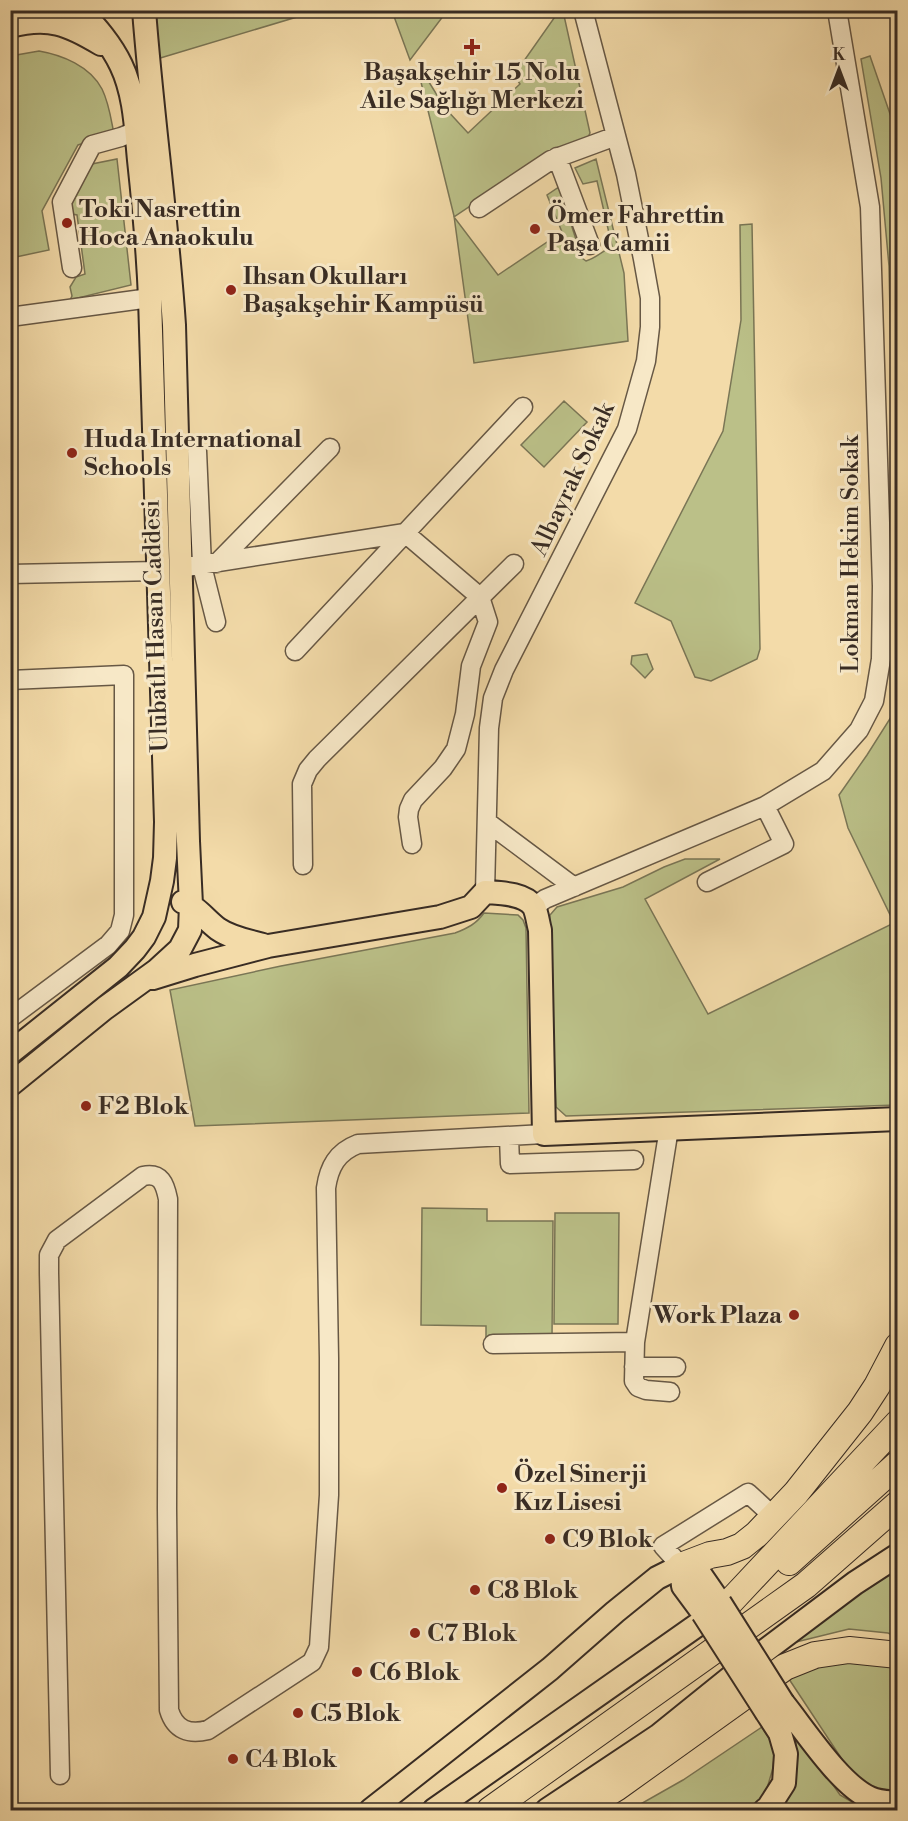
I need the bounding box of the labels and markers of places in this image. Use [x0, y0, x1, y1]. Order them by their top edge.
marker: Başakşehir 15 Nolu Aile Sağlığı Merkezi [463, 38, 481, 56]
place label: Başakşehir 15 Nolu Aile Sağlığı Merkezi [359, 58, 584, 116]
place label: Toki Nasrettin Hoca Anaokulu [79, 195, 254, 253]
place label: Ömer Fahrettin Paşa Camii [547, 199, 725, 259]
marker: Toki Nasrettin Hoca Anaokulu [60, 216, 74, 230]
marker: Ömer Fahrettin Paşa Camii [528, 222, 542, 236]
place label: Ihsan Okulları Başakşehir Kampüsü [243, 262, 484, 320]
marker: Ihsan Okulları Başakşehir Kampüsü [224, 283, 238, 297]
place label: Huda International Schools [84, 425, 302, 483]
marker: Huda International Schools [65, 446, 79, 460]
place label: F2 Blok [98, 1092, 190, 1122]
marker: F2 Blok [79, 1099, 93, 1113]
place label: Work Plaza [652, 1301, 783, 1331]
marker: Work Plaza [787, 1308, 801, 1322]
place label: Özel Sinerji Kız Lisesi [514, 1458, 647, 1518]
marker: Özel Sinerji Kız Lisesi [495, 1481, 509, 1495]
place label: C9 Blok [562, 1525, 654, 1555]
marker: C9 Blok [543, 1532, 557, 1546]
place label: C8 Blok [487, 1576, 579, 1606]
marker: C8 Blok [468, 1583, 482, 1597]
place label: C7 Blok [427, 1619, 518, 1649]
marker: C7 Blok [408, 1626, 422, 1640]
place label: C6 Blok [369, 1658, 461, 1688]
marker: C6 Blok [350, 1665, 364, 1679]
place label: C5 Blok [310, 1699, 402, 1729]
marker: C5 Blok [291, 1706, 305, 1720]
place label: C4 Blok [245, 1745, 338, 1775]
marker: C4 Blok [226, 1752, 240, 1766]

